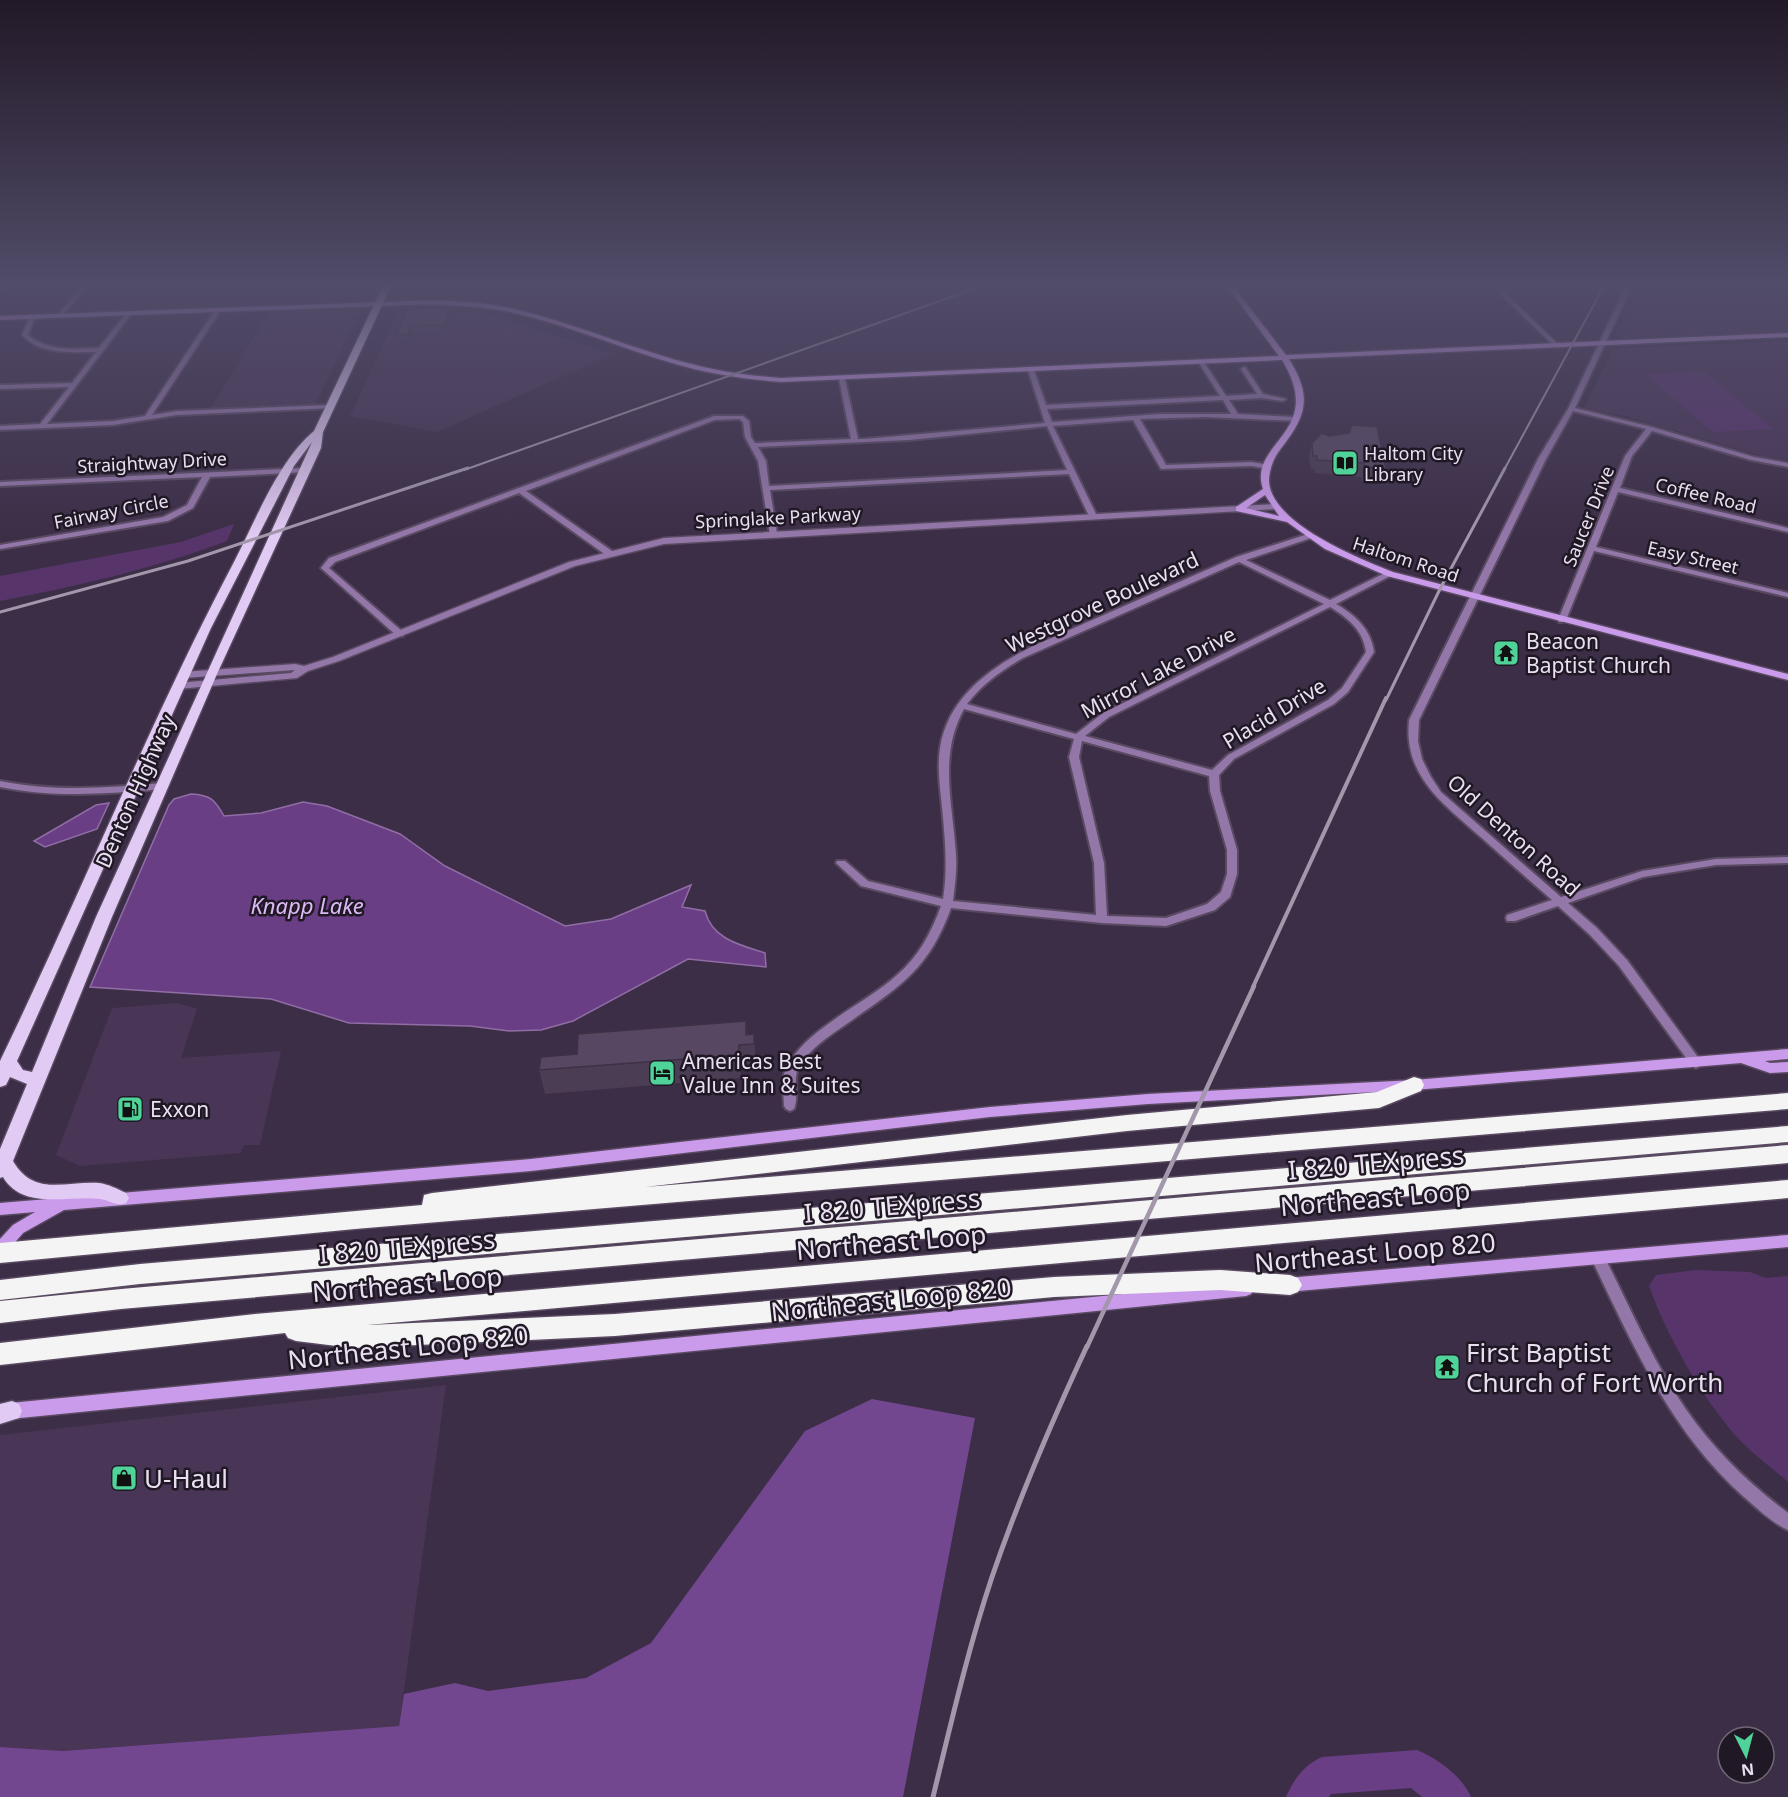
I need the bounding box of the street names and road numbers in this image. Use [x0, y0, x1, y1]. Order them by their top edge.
street label: Straightway Drive [77, 446, 227, 478]
street label: Saucer Drive [1557, 462, 1619, 570]
street label: Coffee Road [1653, 472, 1759, 518]
street label: Fairway Circle [52, 488, 170, 534]
street label: Springlake Parkway [695, 501, 862, 533]
street label: Haltom Road [1350, 531, 1462, 587]
street label: Easy Street [1645, 535, 1741, 579]
street label: Westgrove Boulevard [1001, 545, 1203, 659]
street label: Mirror Lake Drive [1076, 619, 1240, 725]
street label: Placid Drive [1217, 671, 1331, 755]
street label: Denton Highway [89, 710, 181, 872]
street label: Old Denton Road [1442, 768, 1586, 902]
street label: I 820 TEXpress [1286, 1136, 1466, 1188]
street label: Northeast Loop [1278, 1172, 1472, 1224]
street label: I 820 TEXpress [802, 1179, 982, 1231]
street label: Northeast Loop [794, 1216, 988, 1268]
street label: I 820 TEXpress [317, 1220, 497, 1272]
street label: Northeast Loop 820 [1253, 1224, 1497, 1280]
street label: Northeast Loop [310, 1258, 504, 1310]
street label: Northeast Loop 820 [769, 1268, 1013, 1330]
street label: Northeast Loop 820 [286, 1316, 530, 1378]

